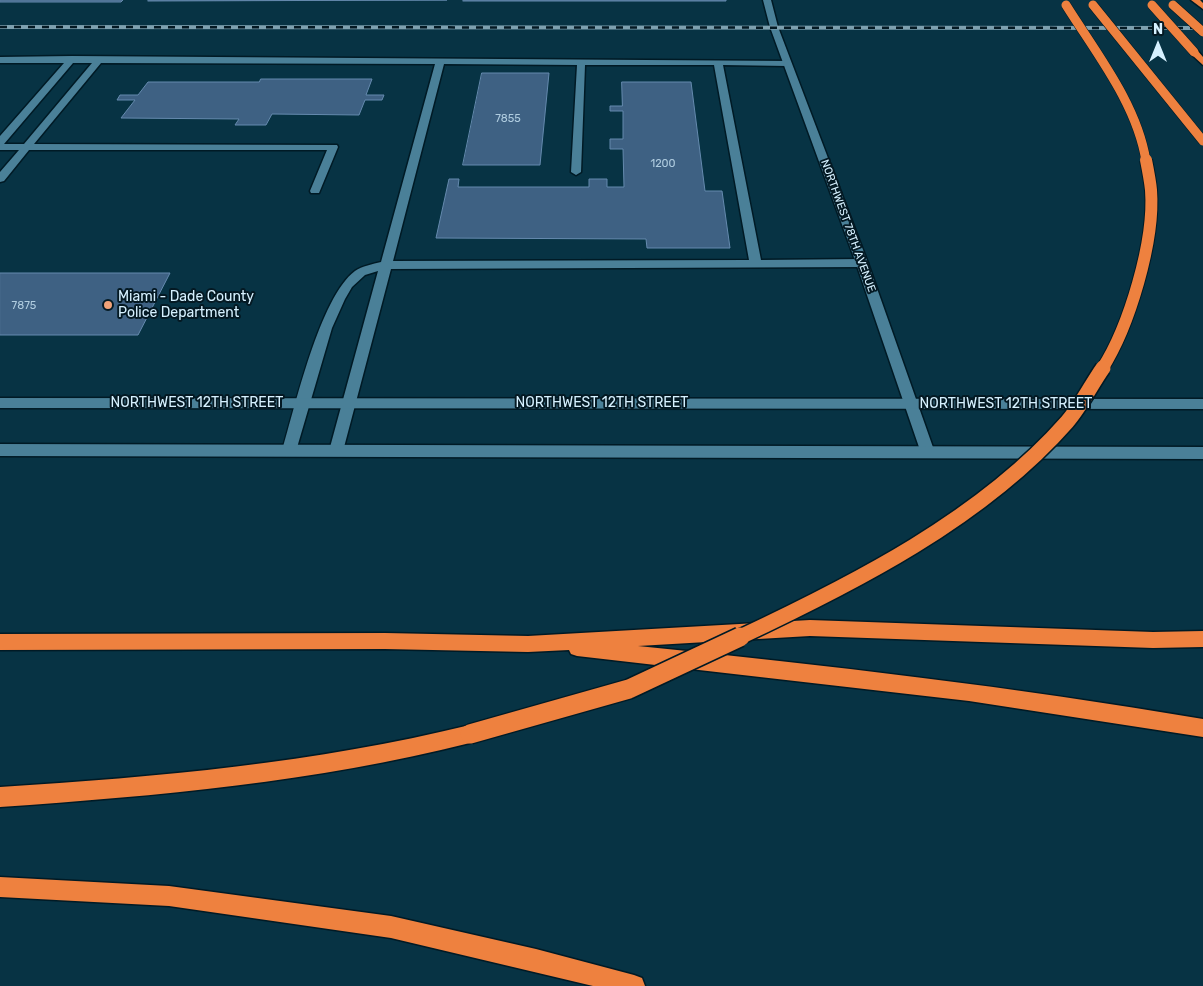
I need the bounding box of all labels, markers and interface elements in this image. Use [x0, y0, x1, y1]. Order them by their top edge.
north arrow [1133, 20, 1183, 70]
text: N [1153, 21, 1163, 38]
house number: 7855 [495, 112, 521, 126]
house number: 1200 [650, 157, 676, 171]
street label: NORTHWEST 78TH AVENUE [818, 158, 878, 294]
place label: Miami - Dade County Police Department [118, 289, 254, 322]
house number: 7875 [12, 299, 36, 313]
marker: Miami - Dade County Police Department [102, 299, 114, 311]
street label: NORTHWEST 12TH STREET [111, 395, 283, 411]
street label: NORTHWEST 12TH STREET [516, 395, 688, 411]
street label: NORTHWEST 12TH STREET [920, 396, 1092, 412]

